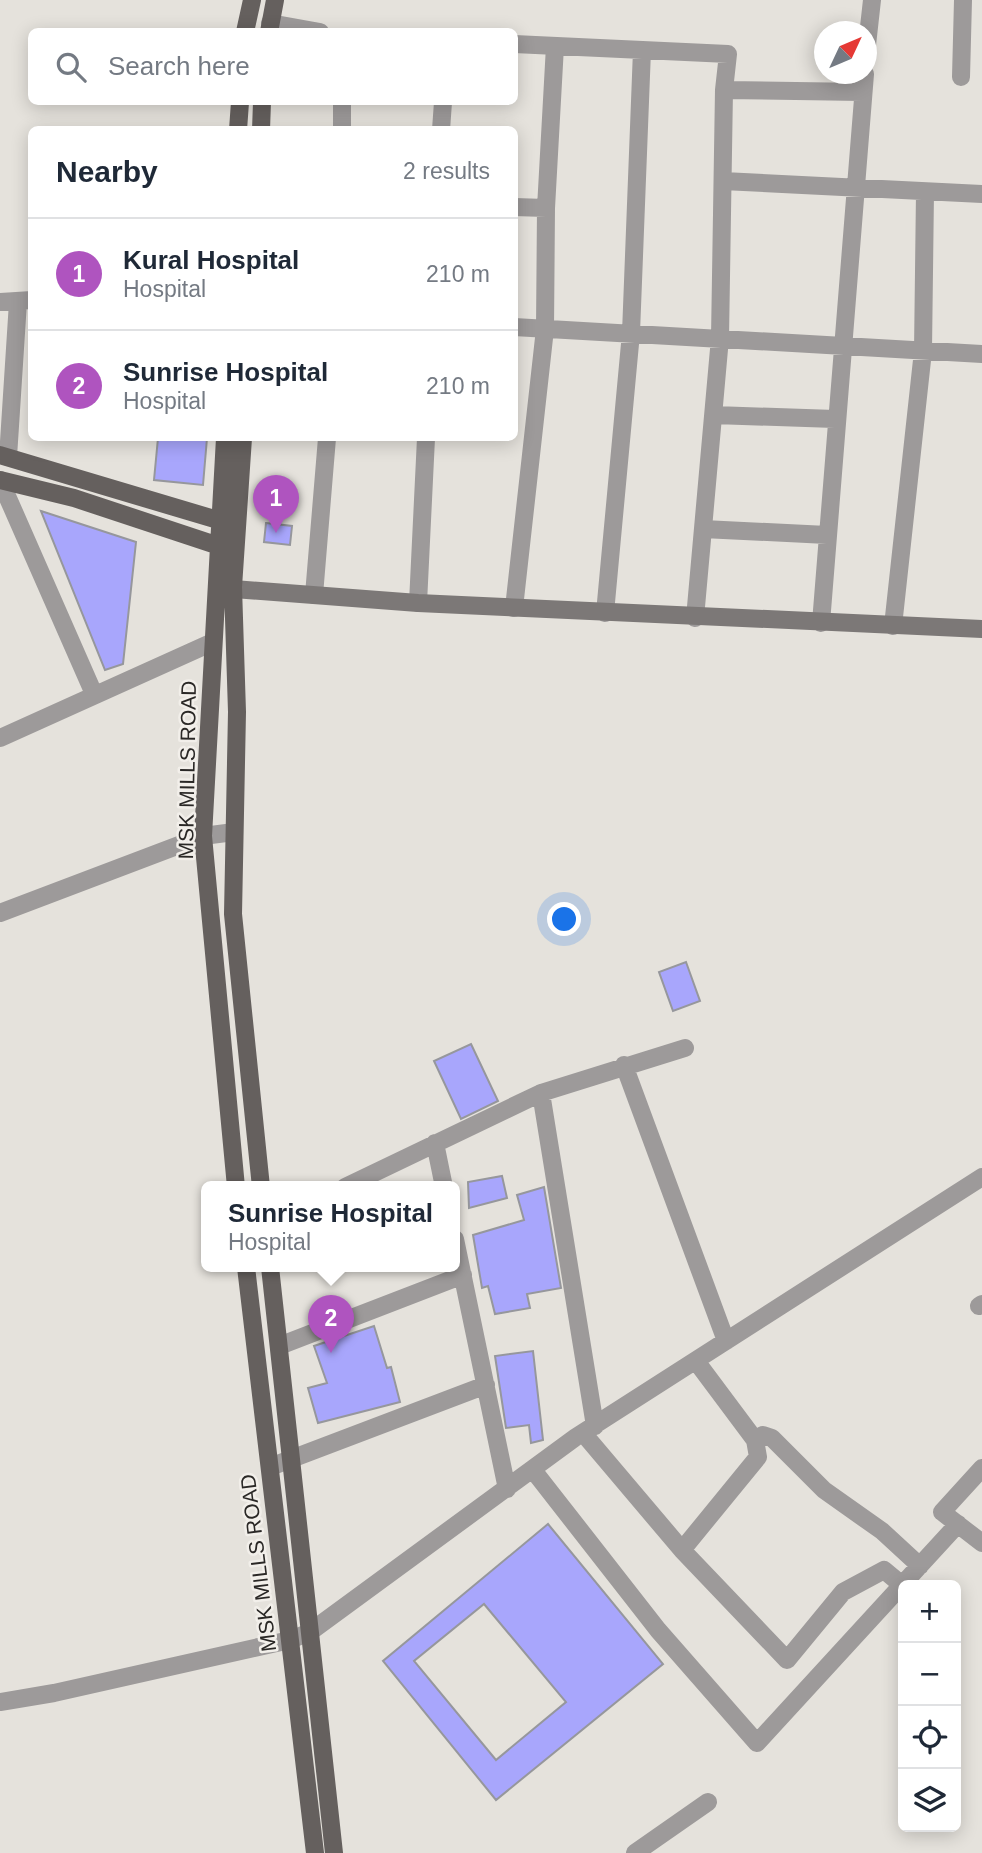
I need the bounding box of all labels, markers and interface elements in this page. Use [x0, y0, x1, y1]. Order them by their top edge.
north arrow [814, 21, 877, 84]
search box [28, 28, 518, 105]
icon: search [52, 48, 90, 86]
text: Search here [108, 51, 250, 81]
text: Nearby [56, 155, 158, 188]
text: 2 results [403, 158, 490, 184]
text: Kural Hospital [123, 245, 299, 275]
text: 1 [73, 261, 85, 287]
text: 210 m [426, 261, 490, 287]
text: Hospital [123, 276, 206, 302]
text: Sunrise Hospital [123, 357, 328, 387]
text: 2 [73, 373, 85, 399]
text: 210 m [426, 373, 490, 399]
text: Hospital [123, 388, 206, 414]
pin: 1 [253, 475, 299, 533]
street label: MSK MILLS ROAD [174, 681, 200, 859]
your location [547, 902, 581, 936]
popup [201, 1181, 460, 1272]
text: Sunrise Hospital [228, 1198, 433, 1228]
text: Hospital [228, 1229, 311, 1255]
pin: 2 [308, 1295, 354, 1353]
street label: MSK MILLS ROAD [236, 1473, 280, 1653]
map controls [898, 1580, 961, 1832]
button: + [898, 1580, 961, 1643]
button: − [898, 1643, 961, 1706]
button: locate [898, 1706, 961, 1769]
button: layers [898, 1769, 961, 1832]

